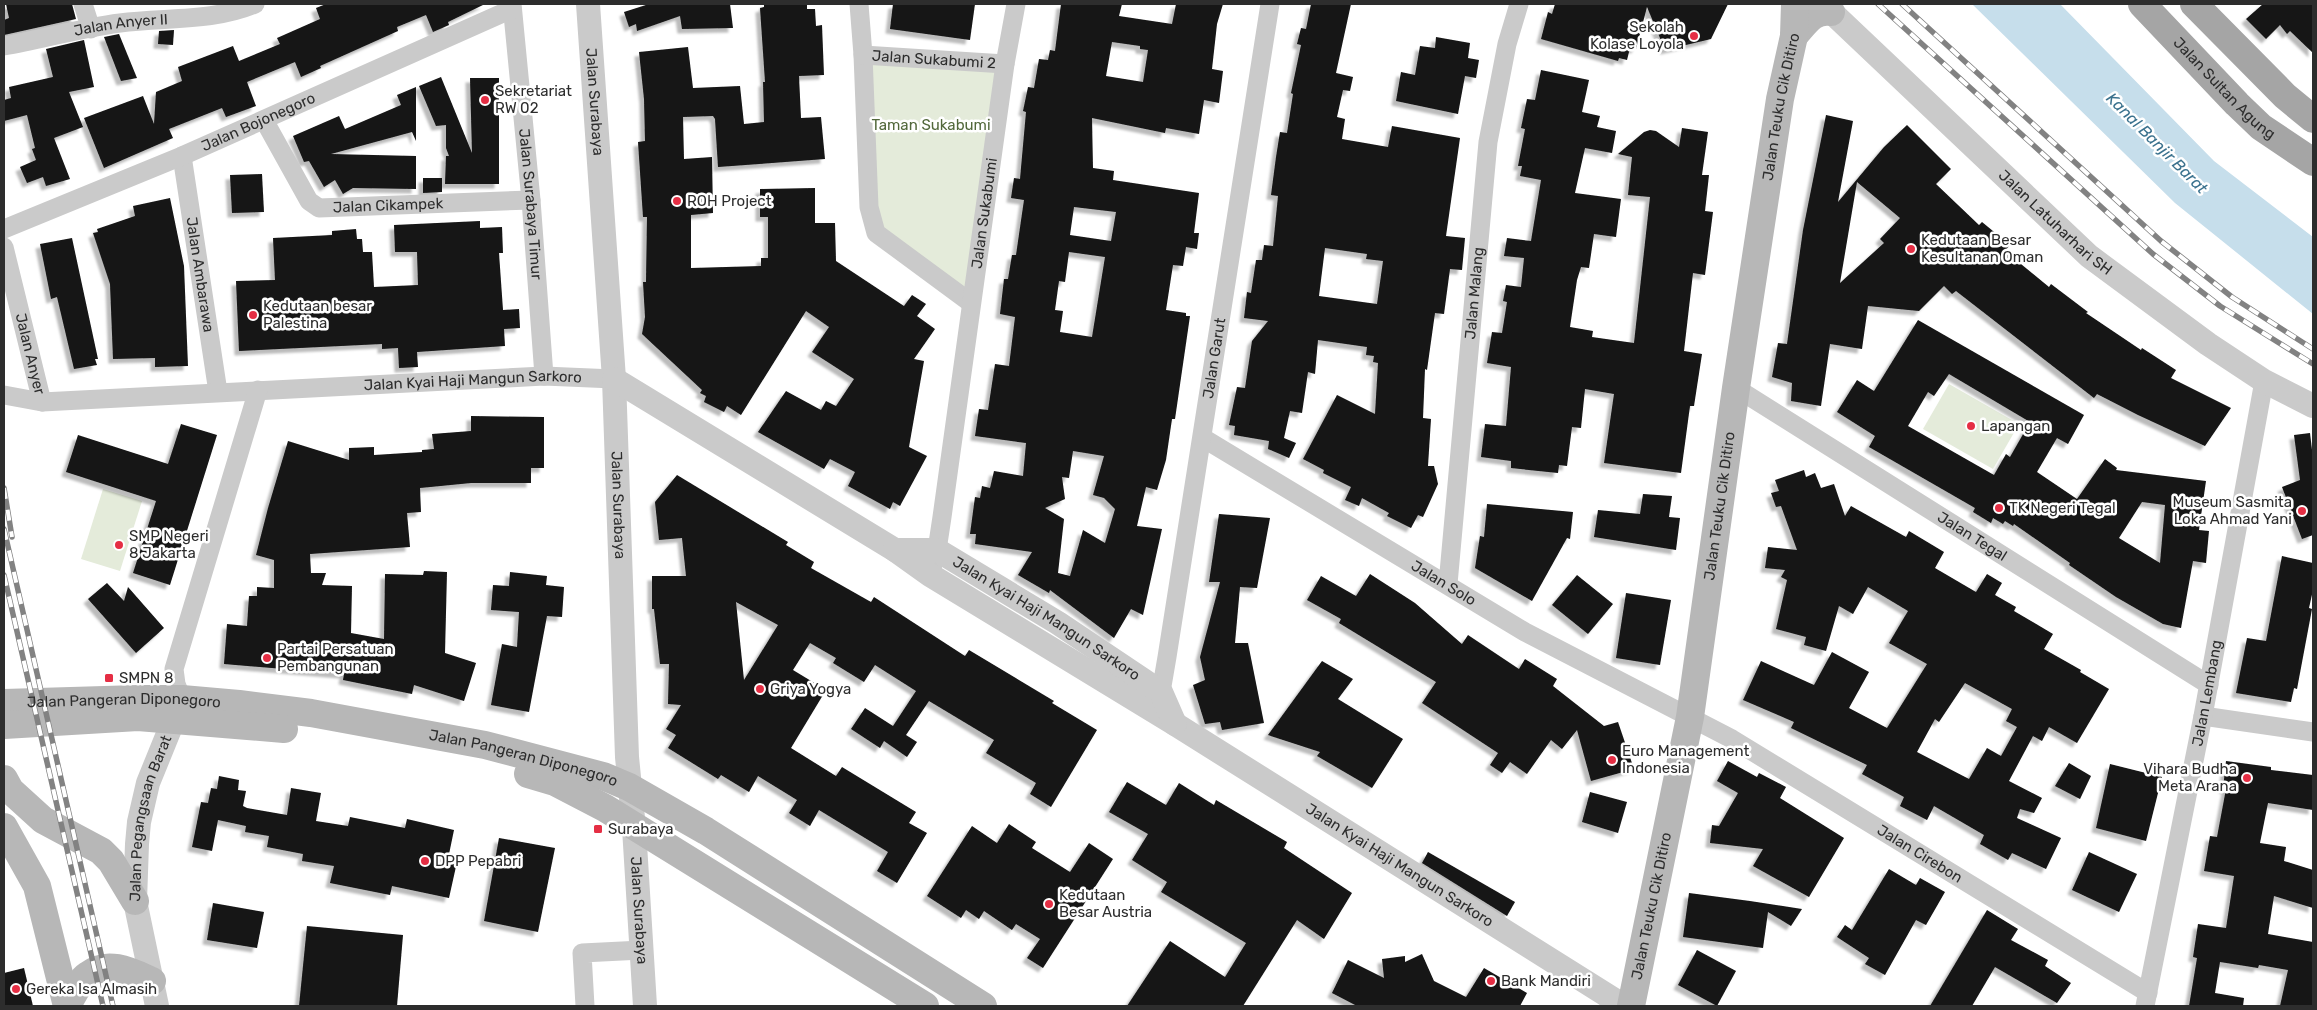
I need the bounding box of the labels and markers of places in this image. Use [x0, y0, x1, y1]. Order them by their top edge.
place label: Sekolah Kolase Loyola [1590, 18, 1684, 53]
marker: Sekolah Kolase Loyola [1688, 30, 1700, 42]
place label: Sekretariat RW 02 [495, 82, 572, 117]
marker: Sekretariat RW 02 [479, 94, 491, 106]
place label: ROH Project [687, 192, 772, 210]
marker: ROH Project [671, 195, 683, 207]
place label: Kedutaan Besar Kesultanan Oman [1921, 231, 2043, 266]
marker: Kedutaan Besar Kesultanan Oman [1905, 243, 1917, 255]
place label: Kedutaan besar Palestina [263, 297, 372, 332]
marker: Kedutaan besar Palestina [247, 309, 259, 321]
place label: Lapangan [1981, 417, 2050, 435]
marker: Lapangan [1965, 420, 1977, 432]
place label: Museum Sasmita Loka Ahmad Yani [2173, 493, 2292, 528]
place label: TK Negeri Tegal [2009, 499, 2116, 517]
marker: TK Negeri Tegal [1993, 502, 2005, 514]
marker: Museum Sasmita Loka Ahmad Yani [2296, 505, 2308, 517]
place label: SMP Negeri 8 Jakarta [129, 527, 209, 562]
marker: SMP Negeri 8 Jakarta [113, 539, 125, 551]
place label: Partai Persatuan Pembangunan [277, 640, 394, 675]
marker: Partai Persatuan Pembangunan [261, 652, 273, 664]
place label: SMPN 8 [119, 669, 174, 687]
marker: SMPN 8 [103, 672, 115, 684]
place label: Griya Yogya [770, 680, 851, 698]
marker: Griya Yogya [754, 683, 766, 695]
place label: Euro Management Indonesia [1622, 742, 1750, 777]
marker: Euro Management Indonesia [1606, 754, 1618, 766]
place label: Vihara Budha Meta Arana [2143, 760, 2237, 795]
marker: Vihara Budha Meta Arana [2241, 772, 2253, 784]
place label: Surabaya [608, 820, 674, 838]
marker: Surabaya [592, 823, 604, 835]
place label: DPP Pepabri [435, 852, 521, 870]
marker: DPP Pepabri [419, 855, 431, 867]
place label: Kedutaan Besar Austria [1059, 886, 1152, 921]
marker: Kedutaan Besar Austria [1043, 898, 1055, 910]
place label: Bank Mandiri [1501, 972, 1591, 990]
marker: Bank Mandiri [1485, 975, 1497, 987]
place label: Gereka Isa Almasih [26, 980, 157, 998]
marker: Gereka Isa Almasih [10, 983, 22, 995]

